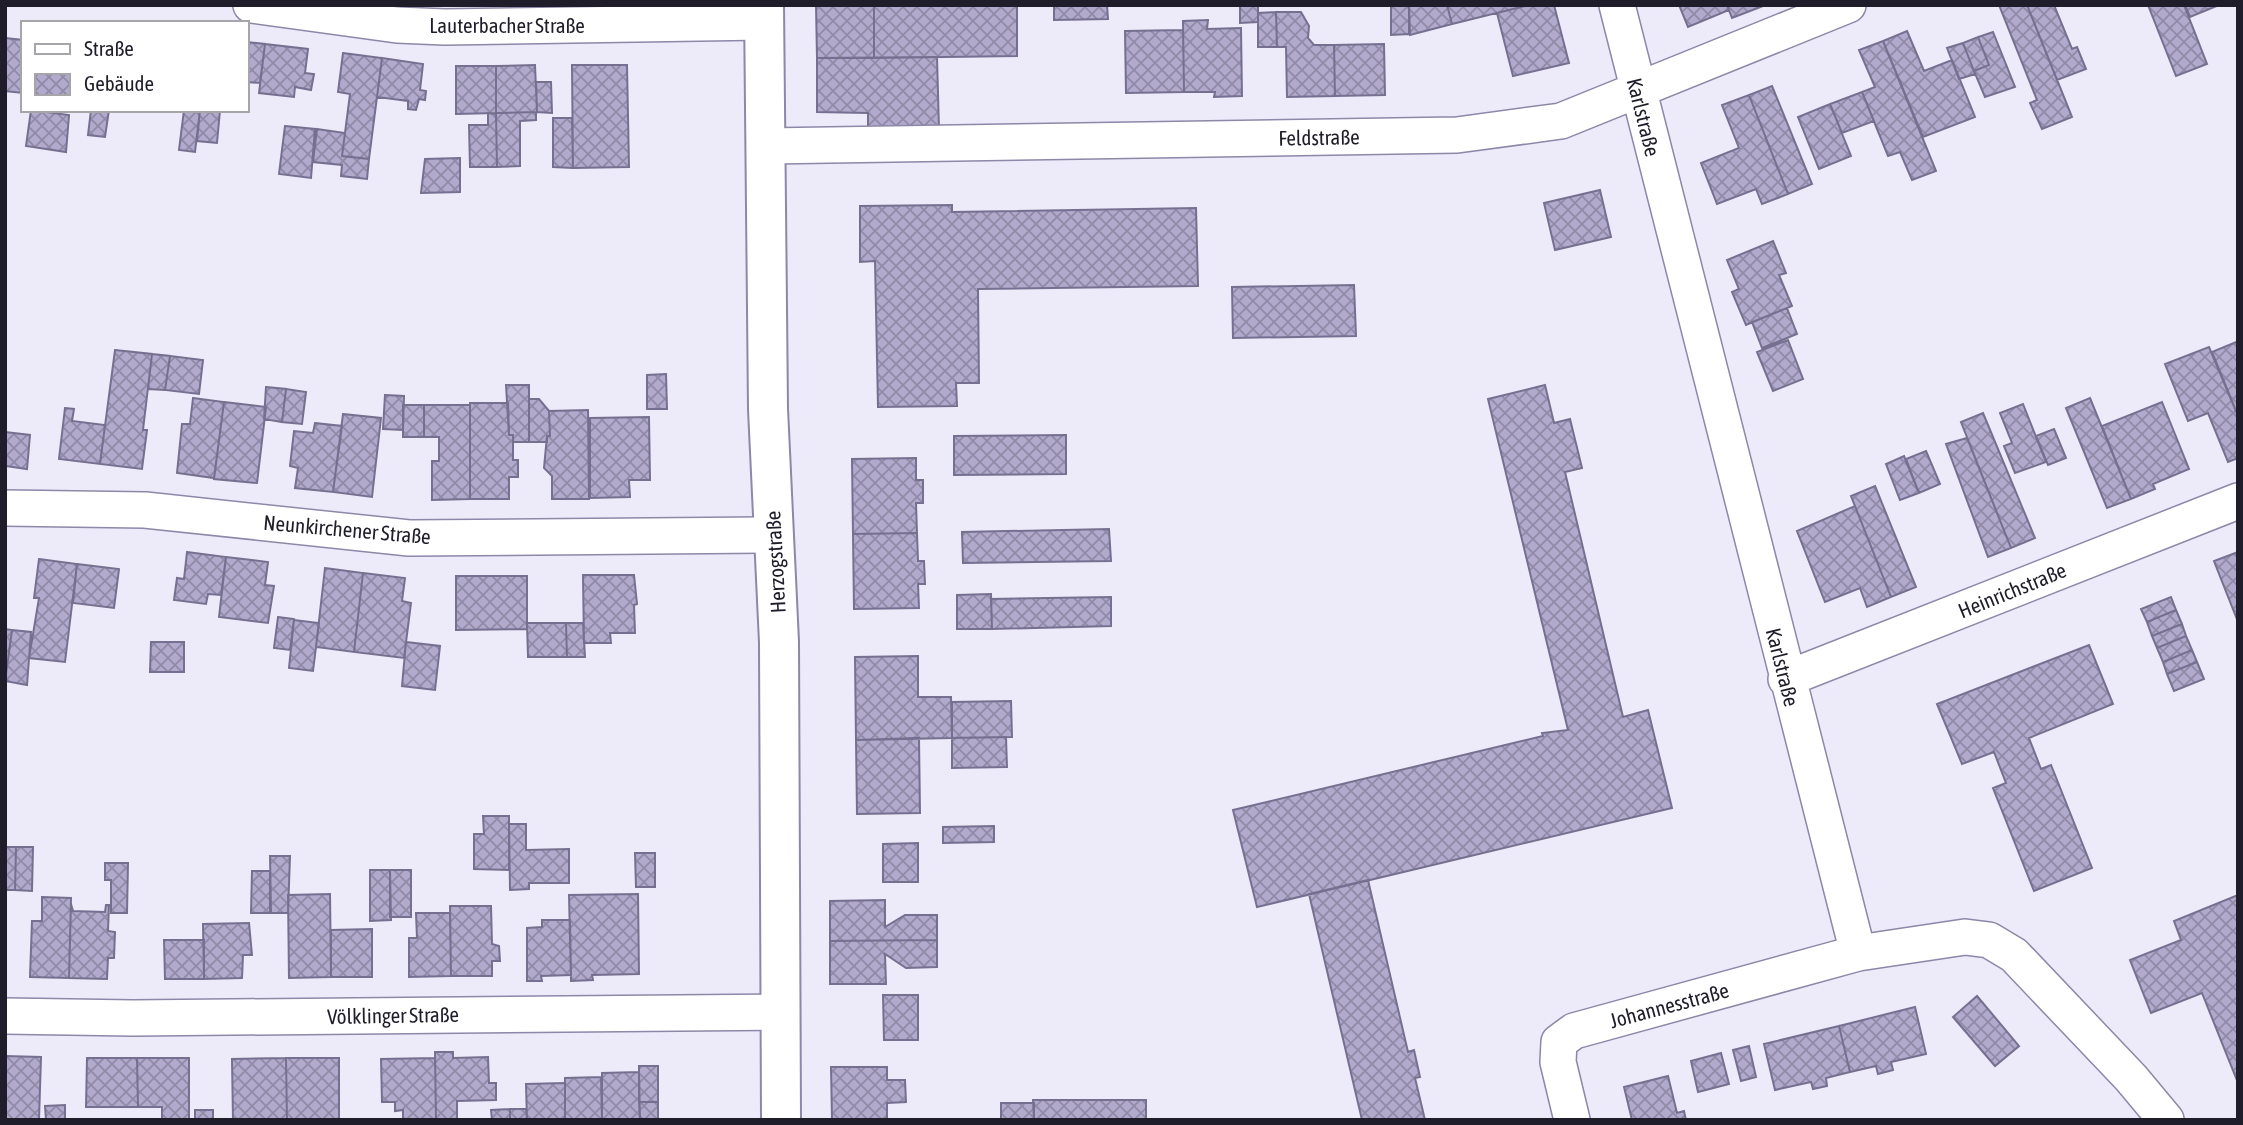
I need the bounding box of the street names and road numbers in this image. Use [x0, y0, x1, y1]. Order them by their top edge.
street label: Lauterbacher Straße [429, 13, 585, 37]
street label: Karlstraße [1623, 75, 1665, 159]
street label: Feldstraße [1278, 124, 1360, 150]
street label: Neunkirchener Straße [262, 510, 432, 548]
street label: Herzogstraße [760, 510, 790, 614]
street label: Heinrichstraße [1955, 557, 2069, 623]
street label: Karlstraße [1762, 625, 1804, 709]
street label: Johannesstraße [1607, 978, 1731, 1032]
street label: Völklinger Straße [327, 1002, 459, 1028]

